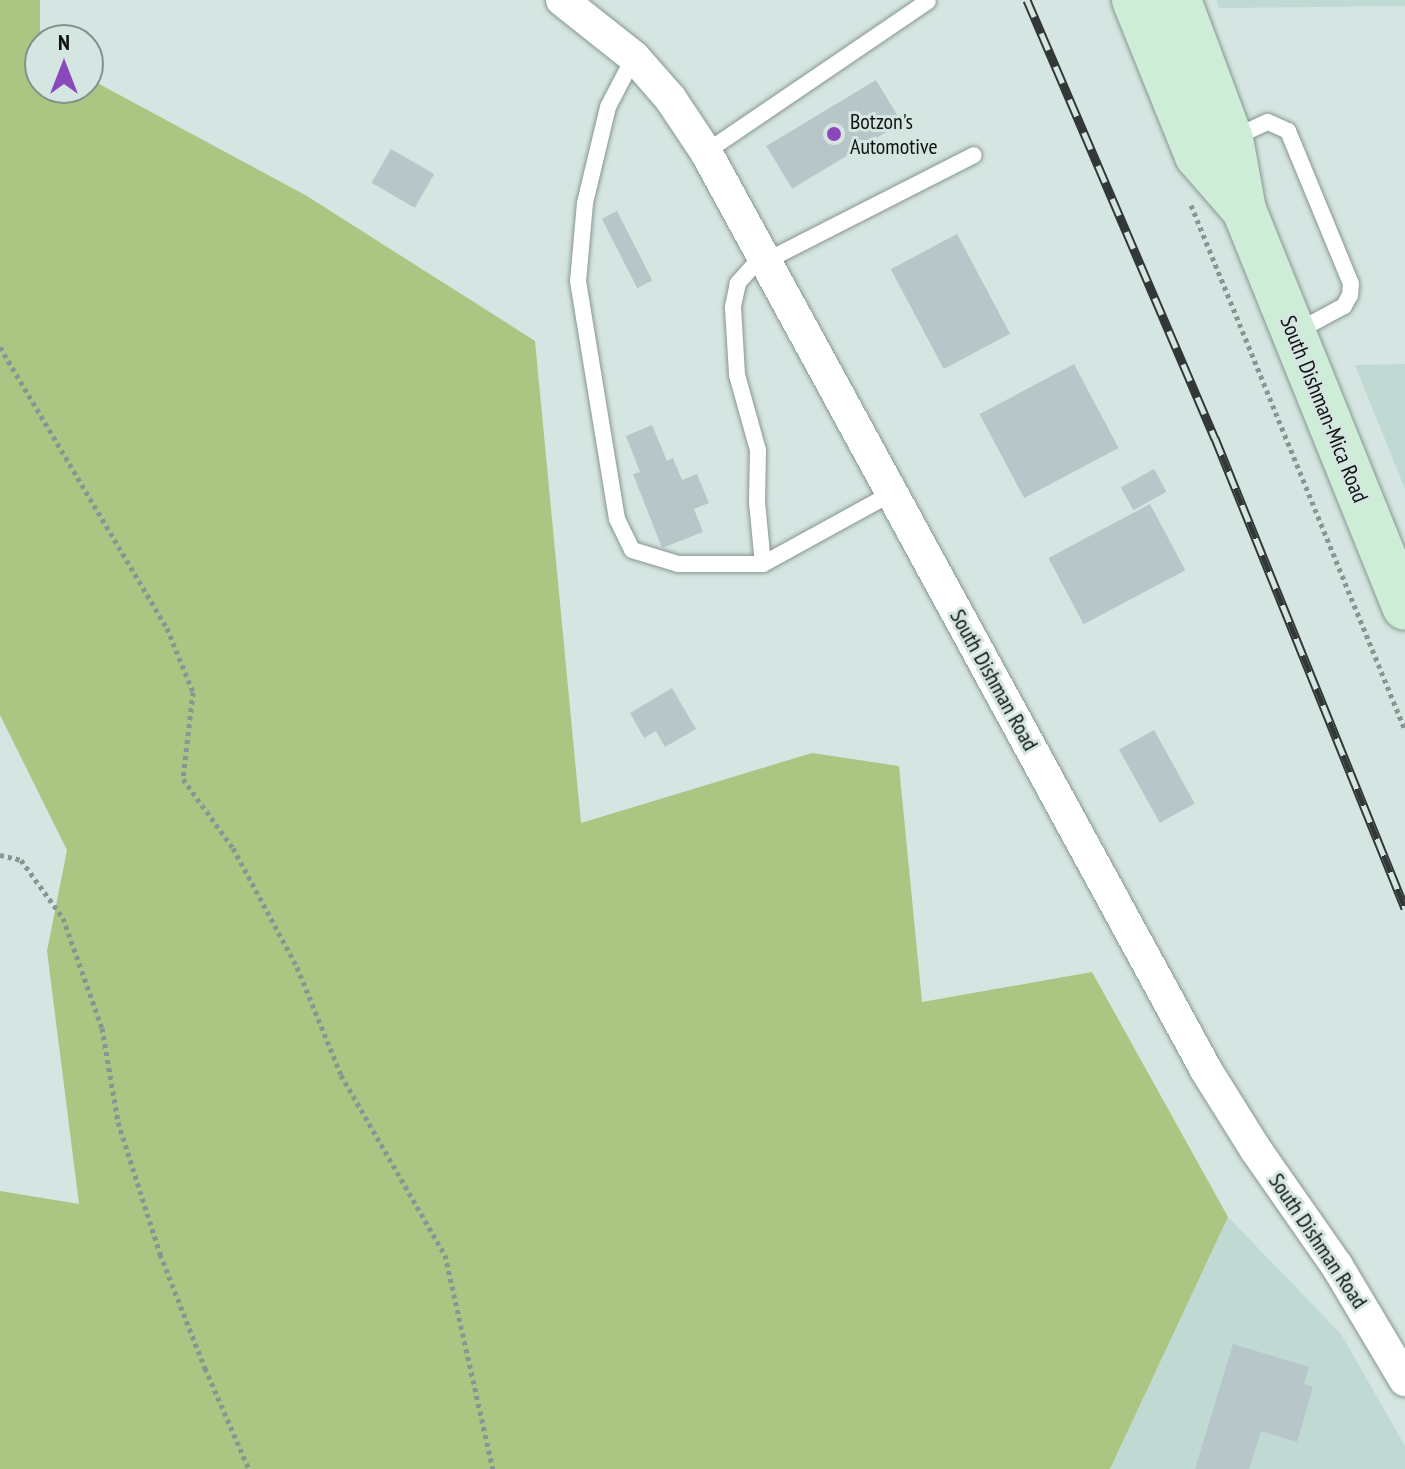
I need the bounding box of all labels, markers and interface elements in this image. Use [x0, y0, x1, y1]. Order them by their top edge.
north arrow [24, 24, 104, 104]
text: N [58, 28, 70, 56]
place label: Botzon's Automotive [850, 108, 938, 160]
marker: Botzon's Automotive [825, 125, 843, 143]
street label: South Dishman-Mica Road [1274, 312, 1374, 506]
street label: South Dishman Road [944, 605, 1044, 755]
street label: South Dishman Road [1263, 1168, 1373, 1314]

